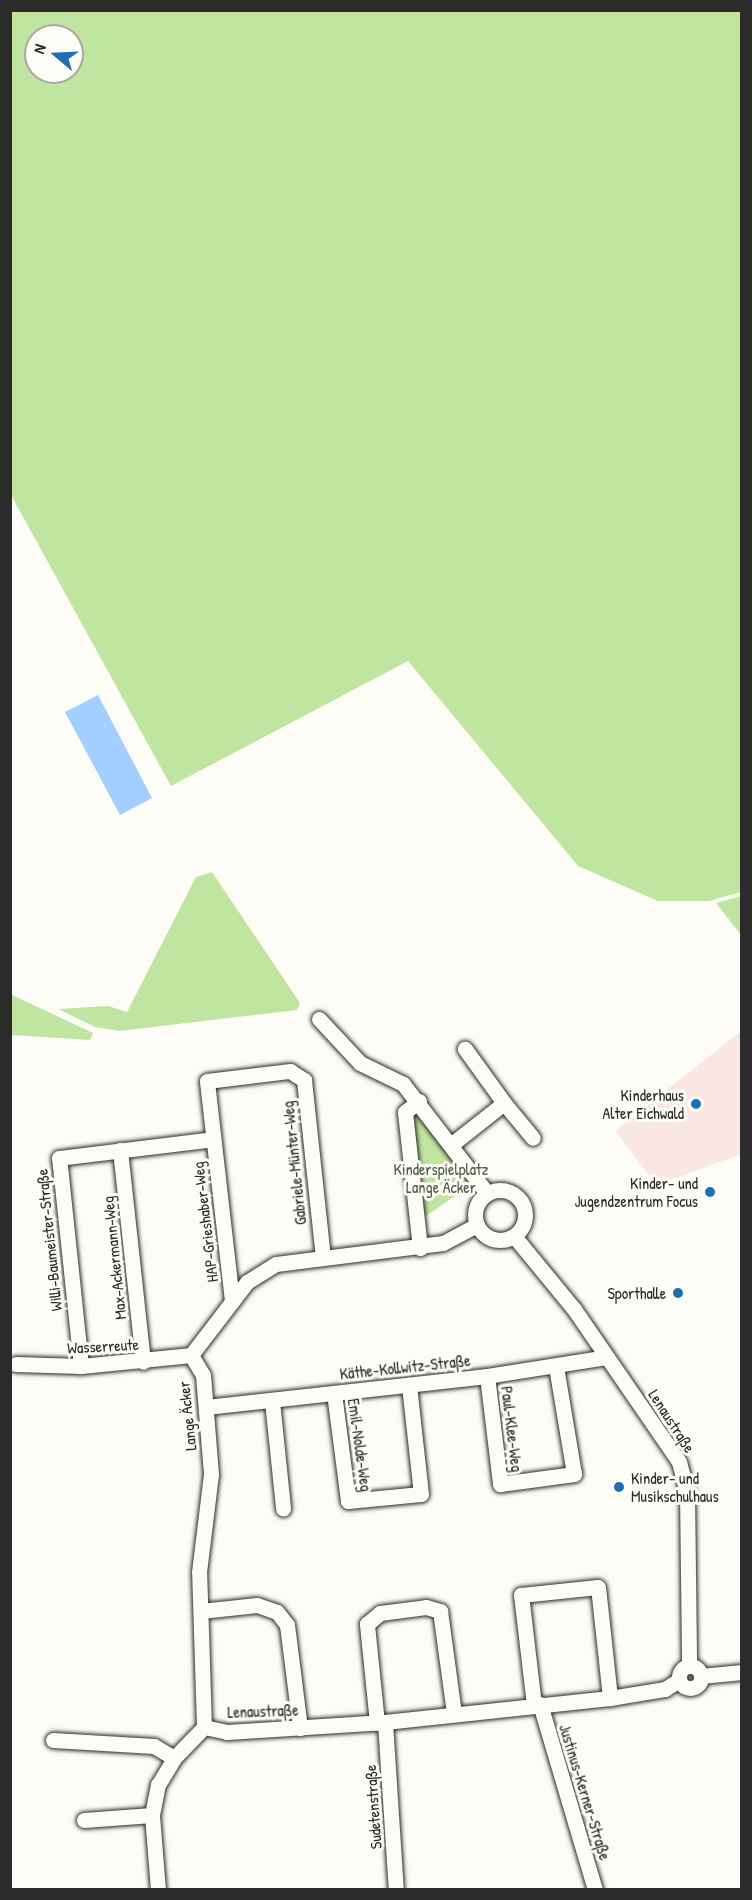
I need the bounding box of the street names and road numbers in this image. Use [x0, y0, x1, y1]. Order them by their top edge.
street label: Gabriele-Münter-Weg [278, 1100, 310, 1226]
street label: HAP-Grieshaber-Weg [188, 1161, 222, 1283]
street label: Willi-Baumeister-Straße [32, 1168, 66, 1312]
street label: Max-Ackermann-Weg [98, 1195, 130, 1321]
street label: Wasserreute [67, 1335, 139, 1357]
street label: Käthe-Kollwitz-Straße [339, 1351, 471, 1383]
street label: Lange Äcker [174, 1380, 200, 1452]
street label: Paul-Klee-Weg [497, 1385, 527, 1473]
street label: Lenaustraße [645, 1386, 699, 1456]
street label: Emil-Nolde-Weg [344, 1397, 376, 1493]
street label: Lenaustraße [227, 1700, 299, 1722]
street label: Justinus-Kerner-Straße [555, 1722, 615, 1862]
street label: Sudetenstraße [360, 1764, 386, 1850]

